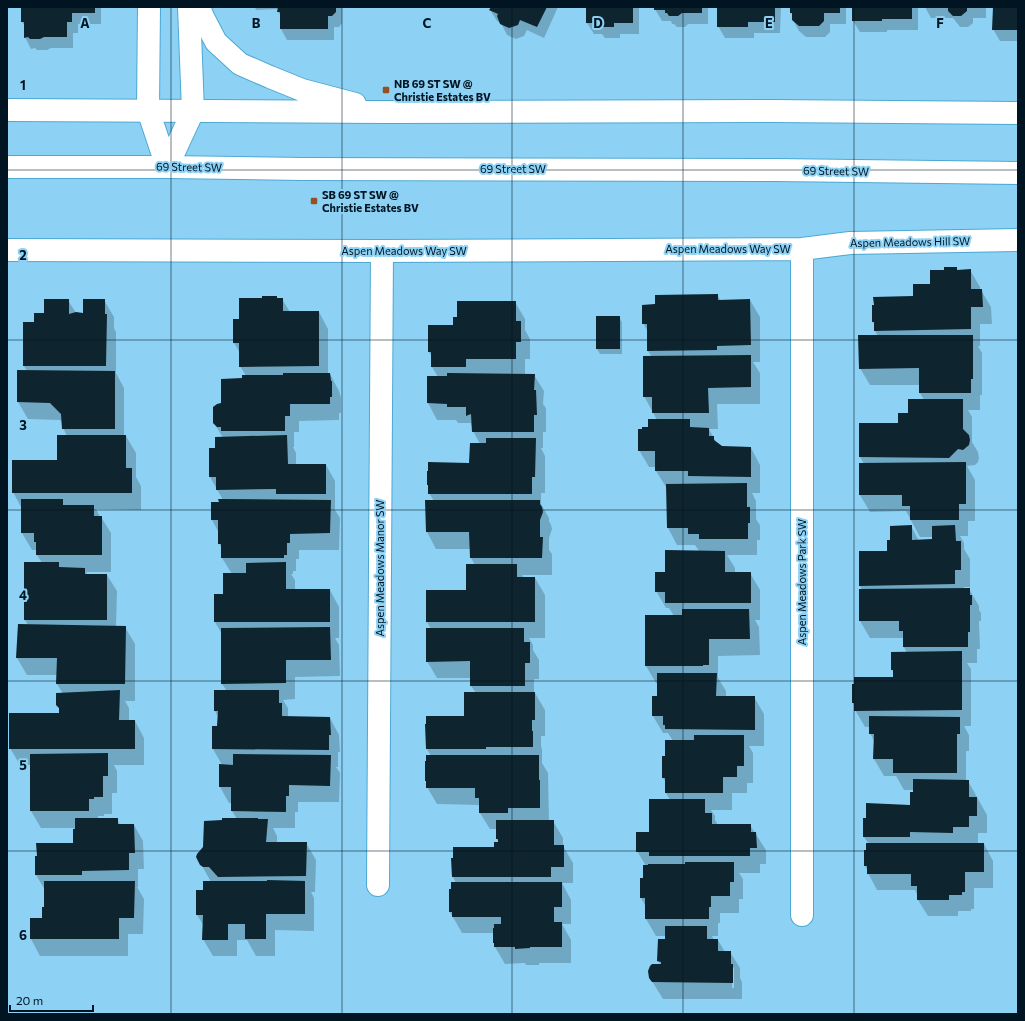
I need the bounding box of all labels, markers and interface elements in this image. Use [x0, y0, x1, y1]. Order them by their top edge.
text: A [80, 15, 90, 31]
text: B [252, 15, 261, 31]
text: C [423, 15, 432, 31]
text: D [593, 15, 603, 31]
text: E [765, 15, 773, 31]
text: F [936, 15, 944, 31]
text: 1 [20, 77, 26, 93]
place label: NB 69 ST SW @ Christie Estates BV [394, 77, 491, 103]
marker: NB 69 ST SW @ Christie Estates BV [381, 85, 391, 95]
street label: 69 Street SW [156, 159, 222, 174]
street label: 69 Street SW [480, 162, 546, 175]
street label: 69 Street SW [803, 163, 869, 178]
place label: SB 69 ST SW @ Christie Estates BV [322, 188, 419, 214]
marker: SB 69 ST SW @ Christie Estates BV [309, 196, 319, 206]
street label: Aspen Meadows Hill SW [850, 234, 970, 249]
street label: Aspen Meadows Way SW [665, 242, 791, 255]
street label: Aspen Meadows Way SW [341, 244, 467, 257]
text: 2 [19, 247, 27, 263]
text: 3 [19, 417, 27, 433]
street label: Aspen Meadows Manor SW [373, 500, 386, 637]
street label: Aspen Meadows Park SW [795, 519, 808, 645]
text: 4 [19, 587, 27, 603]
text: 5 [19, 757, 27, 773]
text: 6 [19, 927, 27, 943]
scale bar [10, 987, 93, 1013]
text: 20 m [16, 993, 43, 1007]

